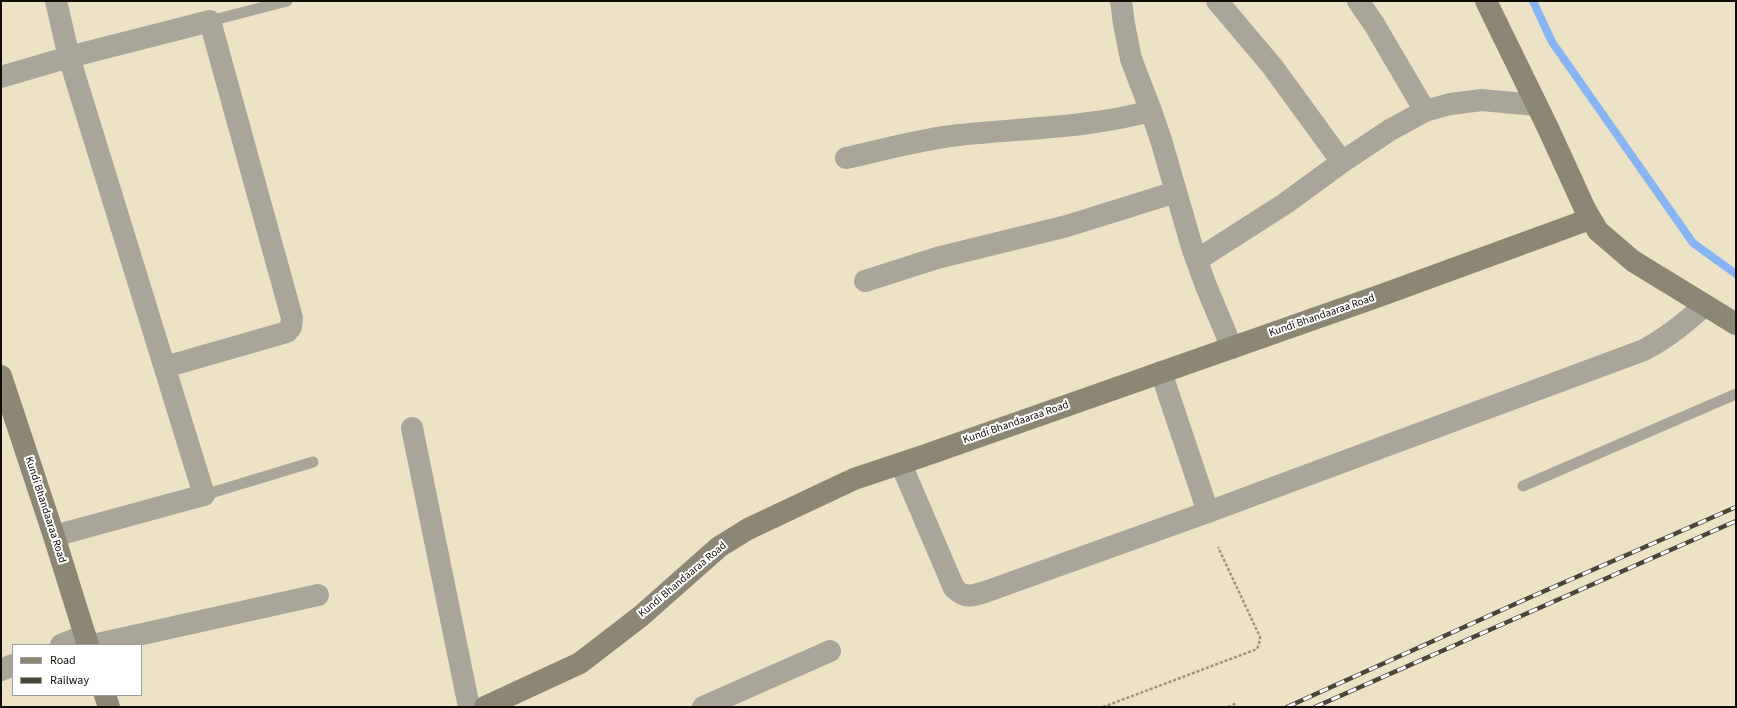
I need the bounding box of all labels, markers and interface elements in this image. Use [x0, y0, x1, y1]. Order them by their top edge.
street label: Kundi Bhandaaraa Road [1267, 292, 1377, 340]
street label: Kundi Bhandaaraa Road [961, 399, 1071, 447]
street label: Kundi Bhandaaraa Road [22, 455, 68, 565]
street label: Kundi Bhandaaraa Road [636, 539, 730, 621]
legend [12, 644, 142, 696]
text: Road [50, 652, 76, 669]
text: Railway [50, 672, 89, 689]

